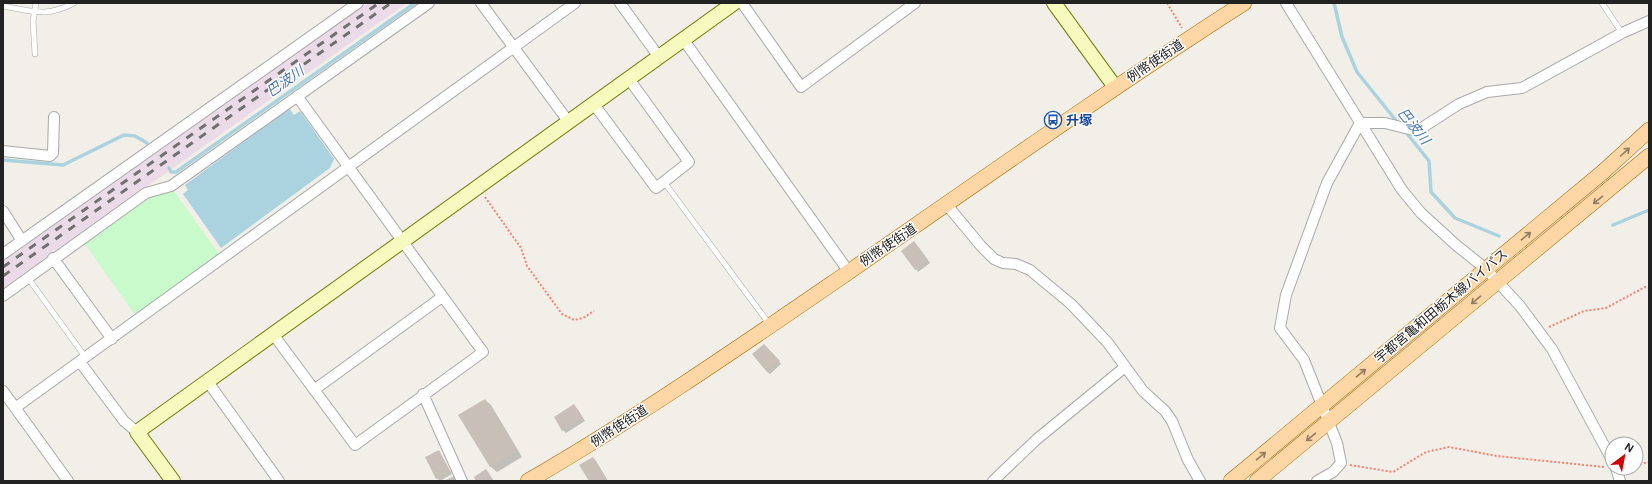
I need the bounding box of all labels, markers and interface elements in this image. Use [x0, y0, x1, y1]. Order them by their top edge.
street label: 例幣使街道 [1123, 36, 1187, 86]
water label: 巴波川 [263, 60, 309, 100]
water label: 巴波川 [1394, 104, 1435, 150]
bus stop icon: 升塚 [1043, 110, 1063, 130]
place label: 升塚 [1066, 112, 1092, 129]
one-way arrow [1620, 147, 1630, 157]
one-way arrow [1593, 196, 1604, 204]
street label: 例幣使街道 [856, 220, 920, 270]
one-way arrow [1520, 232, 1531, 240]
street label: 宇都宮亀和田栃木線バイパス [1371, 245, 1511, 367]
one-way arrow [1471, 296, 1482, 305]
one-way arrow [1356, 368, 1366, 377]
street label: 例幣使街道 [587, 401, 651, 451]
one-way arrow [1306, 432, 1316, 441]
north arrow [1604, 436, 1644, 476]
text: N [1622, 439, 1636, 456]
one-way arrow [1256, 451, 1267, 460]

